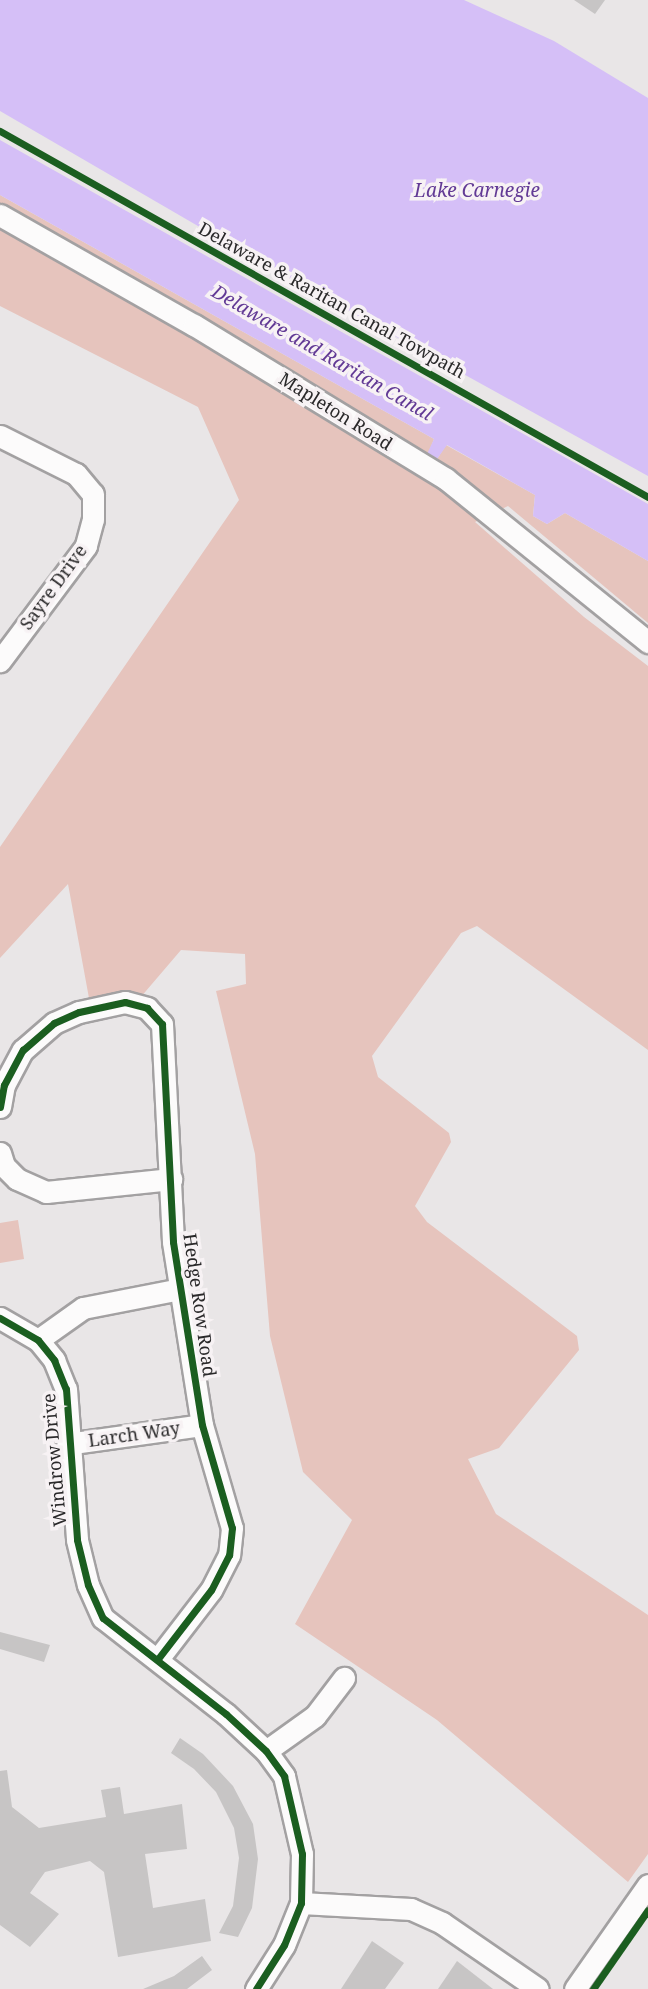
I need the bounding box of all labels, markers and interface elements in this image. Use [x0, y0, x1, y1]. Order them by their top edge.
water label: Lake Carnegie [414, 180, 540, 202]
street label: Delaware & Raritan Canal Towpath [195, 217, 469, 383]
water label: Delaware and Raritan Canal [207, 280, 437, 426]
street label: Mapleton Road [275, 367, 397, 455]
street label: Sayre Drive [15, 540, 91, 634]
street label: Hedge Row Road [179, 1232, 221, 1378]
street label: Windrow Drive [37, 1392, 71, 1528]
street label: Larch Way [87, 1417, 181, 1451]

